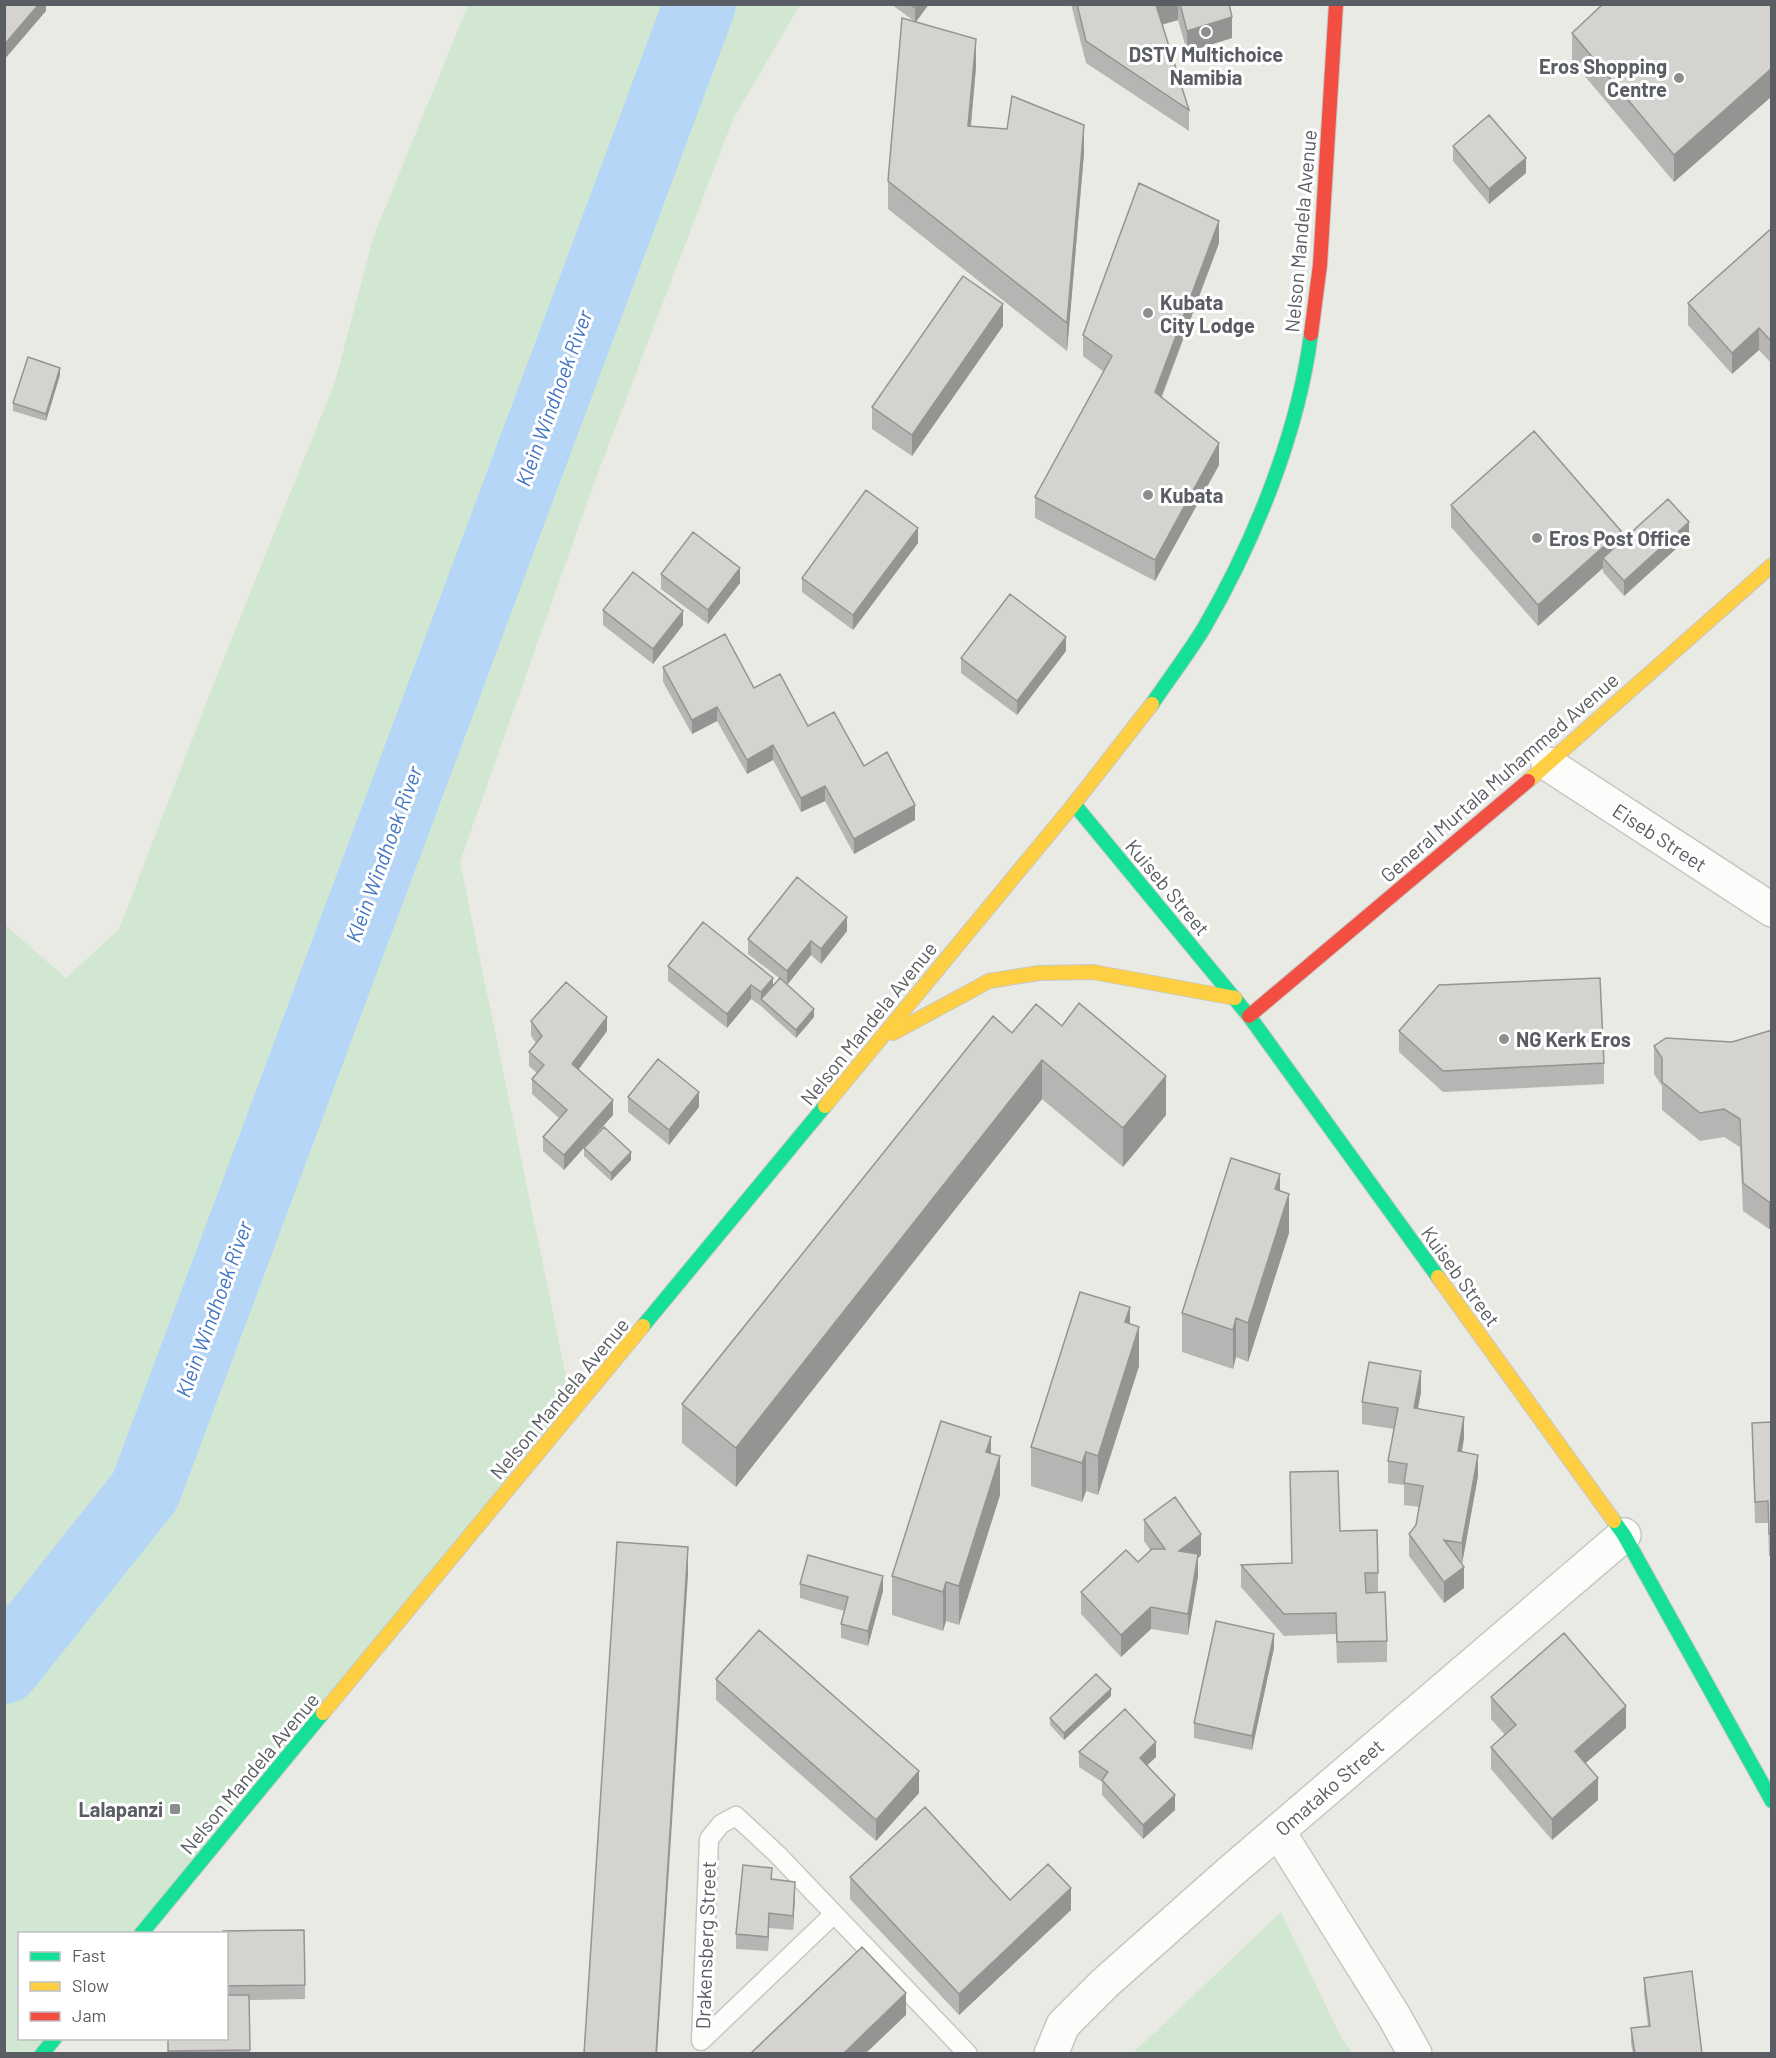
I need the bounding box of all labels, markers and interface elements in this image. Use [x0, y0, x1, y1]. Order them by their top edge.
marker: DSTV Multichoice Namibia [1199, 25, 1213, 39]
place label: DSTV Multichoice Namibia [1129, 42, 1283, 89]
place label: Eros Shopping Centre [1539, 54, 1667, 101]
marker: Eros Shopping Centre [1672, 71, 1686, 85]
street label: Nelson Mandela Avenue [1279, 129, 1321, 333]
place label: Kubata City Lodge [1160, 290, 1255, 337]
water label: Klein Windhoek River [510, 306, 597, 489]
marker: Kubata City Lodge [1141, 306, 1155, 320]
place label: Kubata [1160, 483, 1223, 507]
marker: Kubata [1141, 488, 1155, 502]
place label: Eros Post Office [1549, 526, 1691, 550]
marker: Eros Post Office [1530, 531, 1544, 545]
street label: General Murtala Muhammed Avenue [1375, 667, 1623, 887]
water label: Klein Windhoek River [340, 762, 427, 945]
street label: Eiseb Street [1609, 798, 1711, 876]
street label: Kuiseb Street [1121, 834, 1215, 940]
street label: Nelson Mandela Avenue [795, 936, 941, 1110]
place label: NG Kerk Eros [1516, 1027, 1631, 1051]
marker: NG Kerk Eros [1497, 1032, 1511, 1046]
water label: Klein Windhoek River [170, 1217, 257, 1400]
street label: Kuiseb Street [1417, 1221, 1505, 1331]
street label: Nelson Mandela Avenue [484, 1312, 634, 1484]
street label: Nelson Mandela Avenue [174, 1687, 324, 1859]
street label: Omatako Street [1270, 1733, 1388, 1841]
place label: Lalapanzi [78, 1797, 163, 1821]
marker: Lalapanzi [168, 1802, 182, 1816]
street label: Drakensberg Street [690, 1860, 720, 2030]
legend [18, 1932, 228, 2040]
text: Fast [72, 1944, 106, 1966]
text: Slow [72, 1974, 109, 1996]
text: Jam [72, 2004, 106, 2026]

